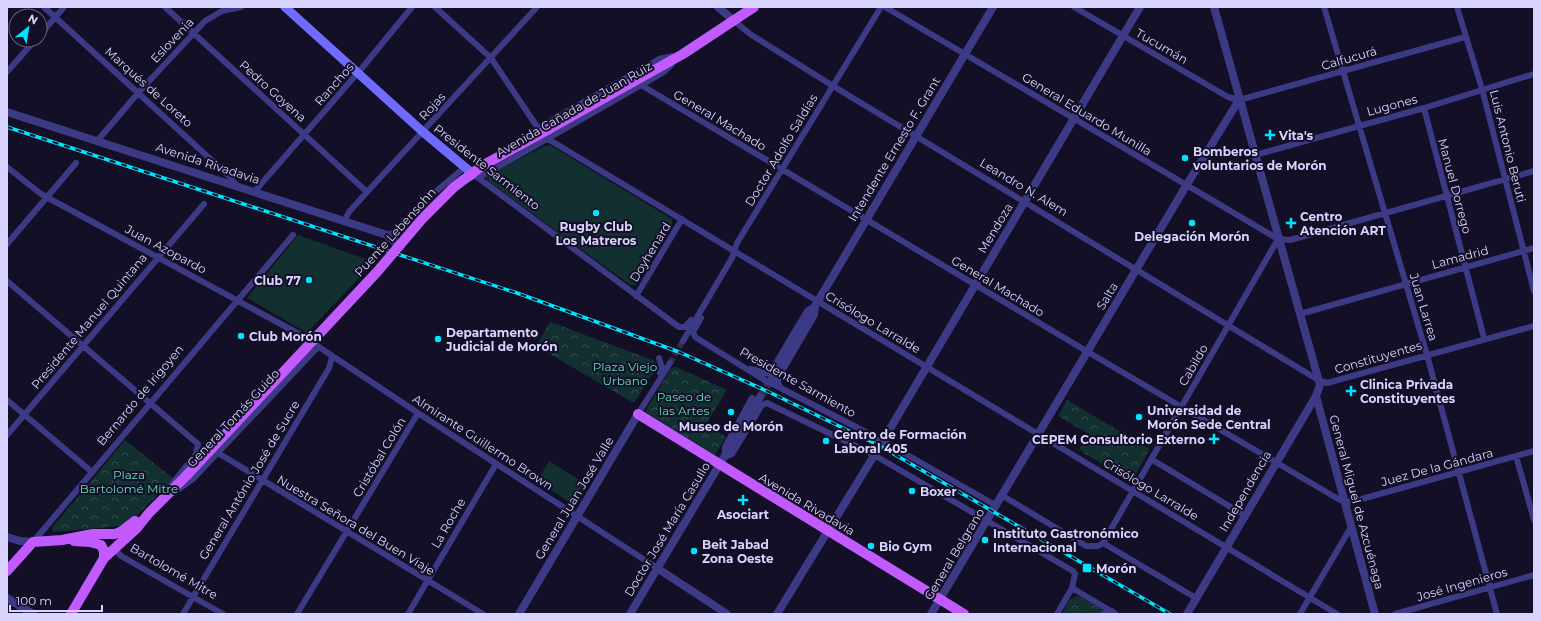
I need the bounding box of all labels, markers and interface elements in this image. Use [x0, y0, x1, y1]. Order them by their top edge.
north arrow [8, 8, 48, 48]
text: N [26, 11, 40, 28]
street label: Eslovenia [147, 14, 197, 66]
street label: Tucumán [1133, 25, 1191, 67]
street label: Calfucurá [1319, 43, 1379, 73]
street label: Marqués de Loreto [102, 44, 196, 130]
street label: Pedro Goyena [237, 57, 309, 125]
street label: Avenida Cañada de Juan Ruiz [493, 58, 655, 160]
street label: Ranchos [311, 59, 357, 109]
street label: General Eduardo Munilla [1019, 69, 1155, 159]
street label: Intendente Ernesto F. Grant [845, 74, 943, 224]
street label: General Machado [671, 86, 769, 154]
street label: Luis Antonio Beruti [1487, 88, 1529, 204]
street label: Rojas [415, 89, 449, 123]
street label: Doctor Adolfo Saldías [741, 91, 821, 209]
street label: Lugones [1365, 91, 1419, 119]
street label: Presidente Sarmiento [431, 121, 543, 213]
place label: Vita's [1278, 128, 1314, 143]
marker: Vita's [1264, 129, 1276, 141]
street label: Manuel Dorrego [1435, 137, 1475, 235]
street label: Avenida Rivadavia [154, 139, 262, 187]
place label: Bomberos voluntarios de Morón [1192, 144, 1327, 173]
marker: Bomberos voluntarios de Morón [1180, 153, 1190, 163]
street label: Leandro N. Alem [977, 155, 1071, 219]
street label: Puente Lebensohn [351, 184, 439, 280]
street label: Mendoza [974, 200, 1016, 256]
marker: Rugby Club Los Matreros [591, 208, 601, 218]
place label: Centro Atención ART [1299, 209, 1386, 238]
marker: Centro Atención ART [1285, 217, 1297, 229]
marker: Delegación Morón [1187, 218, 1197, 228]
place label: Rugby Club Los Matreros [556, 219, 637, 248]
street label: Doyhenard [626, 219, 674, 285]
street label: Juan Azopardo [122, 221, 209, 277]
place label: Delegación Morón [1134, 229, 1250, 244]
street label: Lamadrid [1430, 242, 1490, 272]
street label: Presidente Manuel Quintana [28, 250, 150, 392]
street label: General Machado [949, 252, 1047, 320]
street label: Juan Larrea [1406, 270, 1441, 343]
place label: Club 77 [254, 273, 302, 288]
marker: Club 77 [304, 275, 314, 285]
street label: Salta [1093, 280, 1121, 312]
street label: Crisólogo Larralde [823, 288, 923, 356]
place label: Departamento Judicial de Morón [445, 325, 558, 354]
place label: Club Morón [249, 329, 322, 344]
marker: Club Morón [236, 331, 246, 341]
marker: Departamento Judicial de Morón [433, 334, 443, 344]
street label: Constituyentes [1333, 337, 1423, 377]
street label: Cabildo [1175, 341, 1211, 389]
street label: Bernardo de Irigoyen [93, 342, 187, 448]
street label: Presidente Sarmiento [737, 344, 859, 420]
park label: Plaza Viejo Urbano [593, 359, 657, 388]
street label: General Tomás Guido [184, 366, 282, 470]
place label: Clinica Privada Constituyentes [1360, 377, 1456, 406]
marker: Clinica Privada Constituyentes [1345, 385, 1357, 397]
park label: Paseo de las Artes [657, 389, 711, 418]
street label: Almirante Guillermo Brown [410, 391, 556, 493]
street label: General António José de Sucre [195, 398, 303, 562]
place label: Universidad de Morón Sede Central [1147, 403, 1271, 432]
marker: Museo de Morón [726, 407, 736, 417]
marker: Universidad de Morón Sede Central [1134, 412, 1144, 422]
street label: General Miguel de Azcuénaga [1326, 413, 1388, 591]
street label: Cristóbal Colón [349, 414, 409, 500]
place label: Museo de Morón [679, 419, 783, 434]
place label: Centro de Formación Laboral 405 [834, 427, 967, 456]
place label: CEPEM Consultorio Externo [1032, 432, 1205, 447]
marker: CEPEM Consultorio Externo [1208, 433, 1220, 445]
street label: General Juan José Valle [531, 434, 617, 562]
marker: Centro de Formación Laboral 405 [821, 436, 831, 446]
street label: Juez De la Gándara [1378, 445, 1495, 489]
street label: Independencia [1216, 448, 1274, 534]
street label: Crisólogo Larralde [1101, 455, 1201, 523]
street label: Doctor José María Casullo [621, 459, 713, 599]
park label: Plaza Bartolomé Mitre [80, 467, 178, 496]
street label: Avenida Rivadavia [757, 470, 857, 538]
street label: Nuestra Señora del Buen Viaje [274, 472, 438, 578]
place label: Boxer [920, 484, 957, 499]
marker: Boxer [907, 486, 917, 496]
marker: Asociart [737, 494, 749, 506]
street label: La Roche [428, 495, 468, 551]
street label: General Belgrano [921, 505, 987, 603]
place label: Asociart [716, 507, 770, 522]
place label: Instituto Gastronómico Internacional [993, 526, 1139, 555]
marker: Instituto Gastronómico Internacional [980, 535, 990, 545]
place label: Beit Jabad Zona Oeste [702, 537, 774, 566]
place label: Bio Gym [879, 539, 932, 554]
street label: Bartolomé Mitre [128, 540, 220, 602]
marker: Bio Gym [866, 541, 876, 551]
marker: Beit Jabad Zona Oeste [689, 546, 699, 556]
place label: Morón [1096, 561, 1137, 576]
marker: Morón [1081, 562, 1093, 574]
street label: José Ingenieros [1414, 564, 1509, 604]
scale bar [10, 587, 102, 613]
text: 100 m [16, 593, 52, 608]

